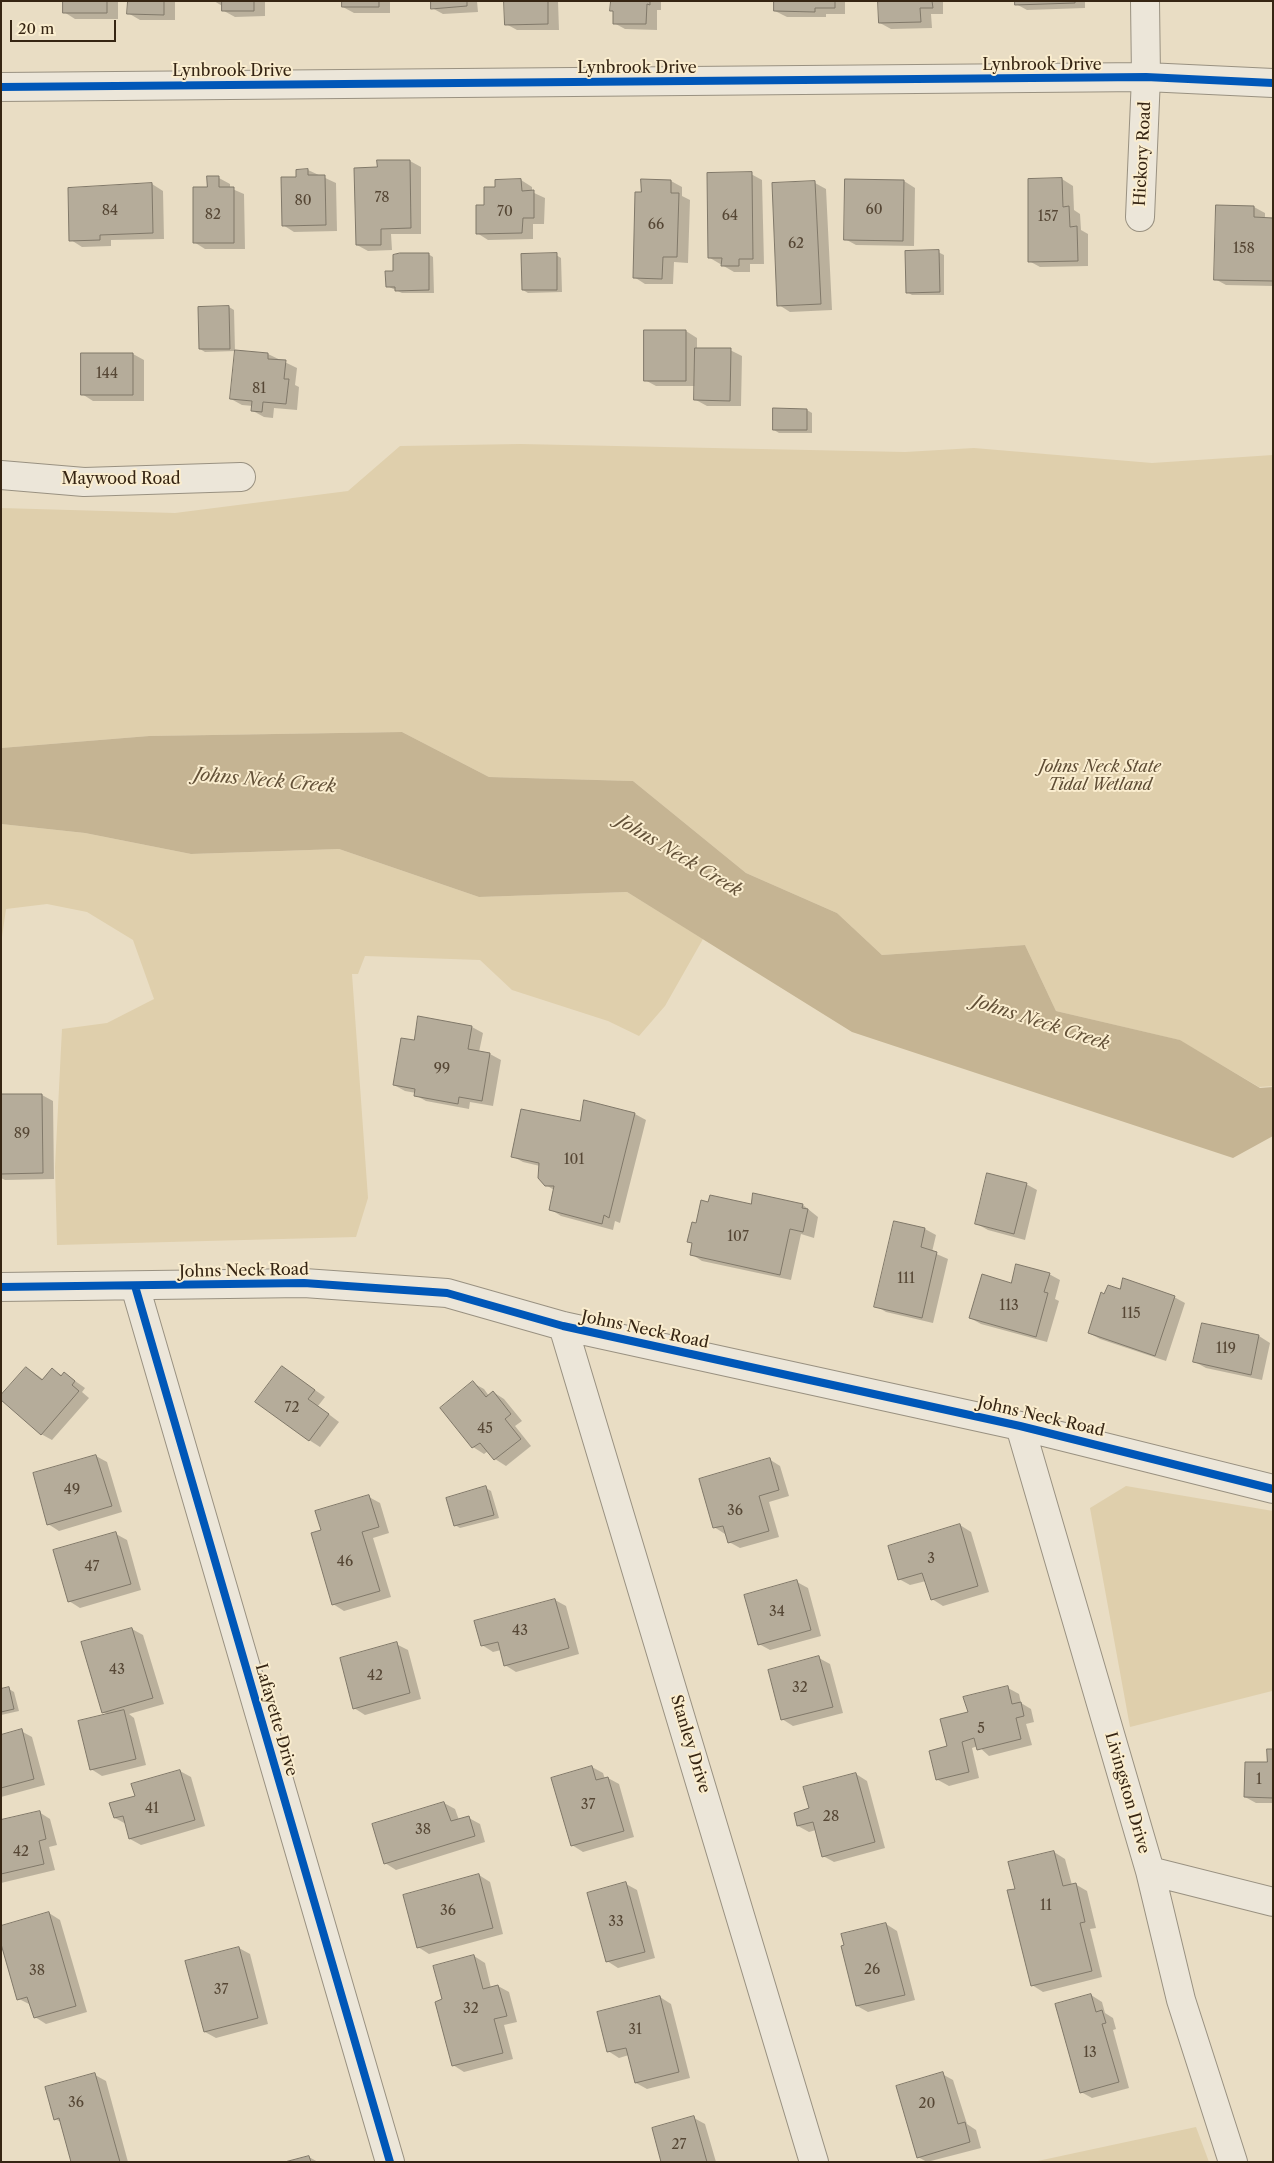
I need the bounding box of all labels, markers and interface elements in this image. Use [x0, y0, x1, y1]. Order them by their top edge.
scale bar [12, 10, 119, 42]
text: 20 m [18, 19, 54, 38]
street label: Lynbrook Drive [982, 55, 1102, 75]
street label: Lynbrook Drive [577, 58, 697, 78]
street label: Lynbrook Drive [172, 61, 292, 81]
street label: Hickory Road [1131, 101, 1155, 207]
house number: 78 [374, 190, 390, 206]
house number: 80 [294, 193, 312, 209]
house number: 60 [865, 202, 883, 218]
house number: 84 [102, 203, 118, 219]
house number: 70 [497, 204, 513, 220]
house number: 82 [205, 207, 221, 223]
house number: 64 [722, 208, 738, 224]
house number: 157 [1038, 209, 1058, 225]
house number: 66 [648, 217, 664, 233]
house number: 62 [788, 236, 804, 252]
house number: 158 [1233, 241, 1255, 257]
house number: 144 [96, 366, 118, 382]
house number: 81 [252, 381, 266, 397]
street label: Maywood Road [61, 469, 181, 489]
park label: Johns Neck State Tidal Wetland [1039, 757, 1161, 795]
water label: Johns Neck Creek [193, 764, 337, 798]
water label: Johns Neck Creek [613, 810, 745, 902]
water label: Johns Neck Creek [970, 991, 1112, 1055]
house number: 99 [434, 1061, 450, 1077]
house number: 89 [14, 1126, 30, 1142]
house number: 101 [564, 1152, 584, 1168]
house number: 107 [727, 1229, 749, 1245]
street label: Johns Neck Road [179, 1260, 309, 1282]
house number: 111 [897, 1271, 915, 1287]
house number: 113 [999, 1298, 1019, 1314]
house number: 115 [1121, 1306, 1141, 1322]
street label: Johns Neck Road [580, 1307, 710, 1353]
house number: 119 [1216, 1341, 1236, 1357]
street label: Johns Neck Road [976, 1393, 1106, 1441]
house number: 72 [285, 1400, 299, 1416]
house number: 45 [477, 1421, 493, 1437]
house number: 49 [64, 1482, 80, 1498]
house number: 36 [727, 1503, 743, 1519]
house number: 3 [927, 1551, 935, 1567]
house number: 46 [337, 1554, 353, 1570]
house number: 47 [85, 1559, 99, 1575]
house number: 34 [769, 1604, 785, 1620]
house number: 43 [512, 1623, 528, 1639]
house number: 43 [109, 1662, 125, 1678]
street label: Lafayette Drive [251, 1662, 301, 1778]
house number: 42 [367, 1668, 383, 1684]
house number: 32 [792, 1680, 808, 1696]
street label: Stanley Drive [666, 1693, 714, 1795]
house number: 5 [977, 1721, 985, 1737]
street label: Livingston Drive [1100, 1730, 1154, 1856]
house number: 1 [1256, 1772, 1262, 1788]
house number: 37 [581, 1797, 595, 1813]
house number: 41 [145, 1801, 159, 1817]
house number: 28 [823, 1809, 839, 1825]
house number: 38 [415, 1822, 431, 1838]
house number: 42 [13, 1844, 29, 1860]
house number: 11 [1040, 1898, 1052, 1914]
house number: 36 [440, 1903, 456, 1919]
house number: 33 [608, 1914, 624, 1930]
house number: 26 [864, 1962, 880, 1978]
house number: 38 [29, 1963, 45, 1979]
house number: 37 [214, 1982, 228, 1998]
house number: 32 [463, 2001, 479, 2017]
house number: 31 [628, 2022, 642, 2038]
house number: 13 [1083, 2045, 1097, 2061]
house number: 36 [68, 2095, 84, 2111]
house number: 20 [919, 2096, 935, 2112]
house number: 27 [672, 2137, 686, 2153]

